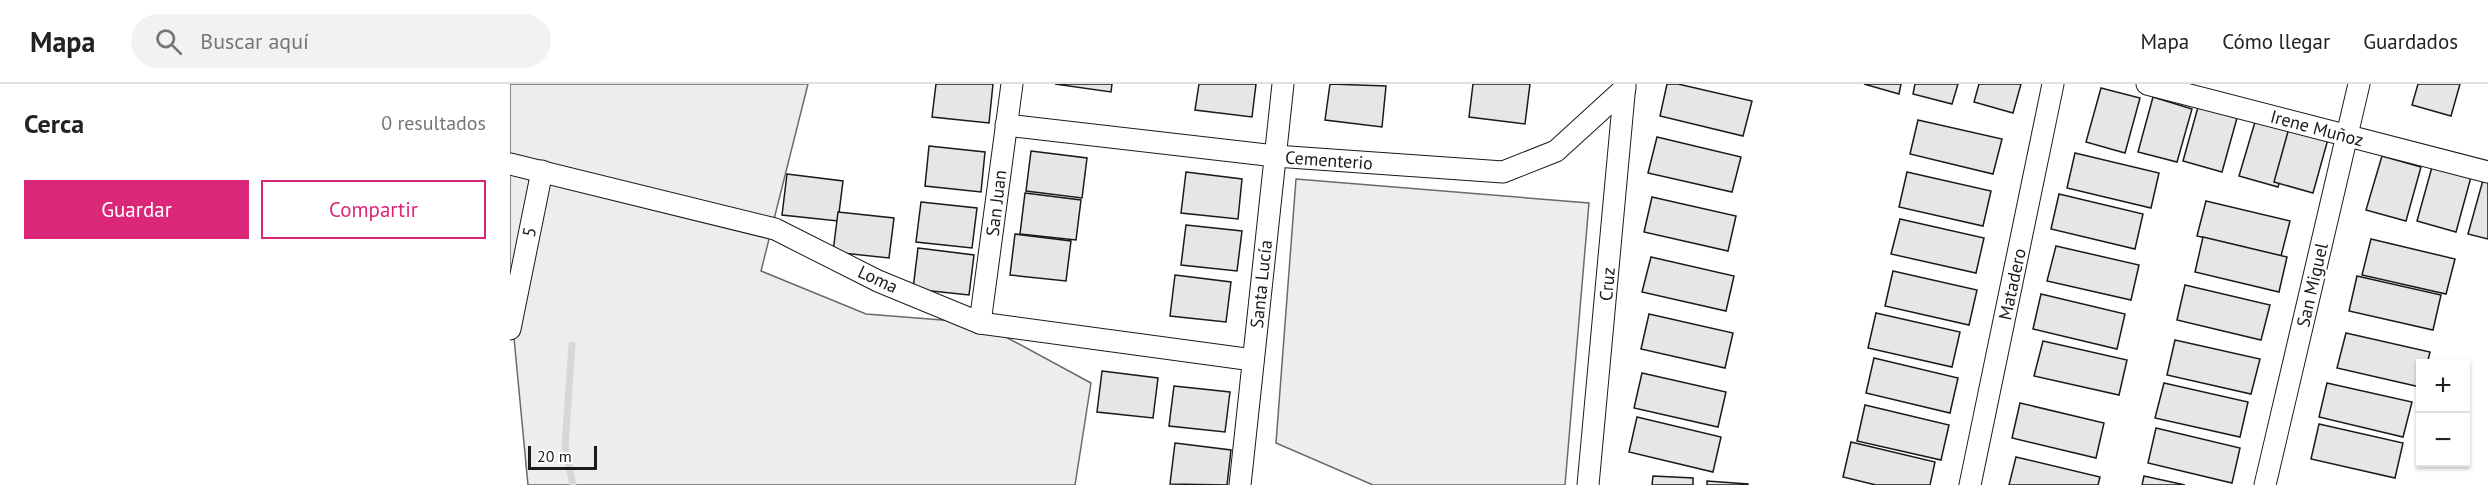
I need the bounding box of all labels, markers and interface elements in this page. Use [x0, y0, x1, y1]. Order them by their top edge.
search box [131, 14, 551, 68]
text: Mapa [30, 23, 95, 60]
icon: search [152, 25, 185, 58]
text: Buscar aquí [200, 27, 309, 55]
text: Mapa [2140, 28, 2189, 55]
text: Cómo llegar [2222, 28, 2330, 55]
text: Guardados [2363, 28, 2458, 55]
street label: Irene Muñoz [2268, 105, 2366, 151]
text: Cerca [24, 107, 84, 140]
text: 0 resultados [381, 110, 486, 136]
street label: Cementerio [1284, 145, 1374, 175]
street label: San Juan [981, 168, 1011, 238]
button: Guardar [24, 180, 249, 239]
button: Compartir [261, 180, 486, 239]
street label: 5 [517, 225, 541, 239]
street label: Santa Lucía [1245, 239, 1277, 329]
street label: San Miguel [2291, 240, 2333, 329]
street label: Matadero [1993, 246, 2031, 322]
street label: Loma [854, 260, 902, 298]
street label: Cruz [1594, 266, 1620, 302]
map controls [2416, 359, 2470, 467]
button: + [2416, 359, 2470, 413]
button: − [2416, 413, 2470, 467]
scale bar [528, 443, 597, 470]
text: 20 m [537, 446, 572, 466]

